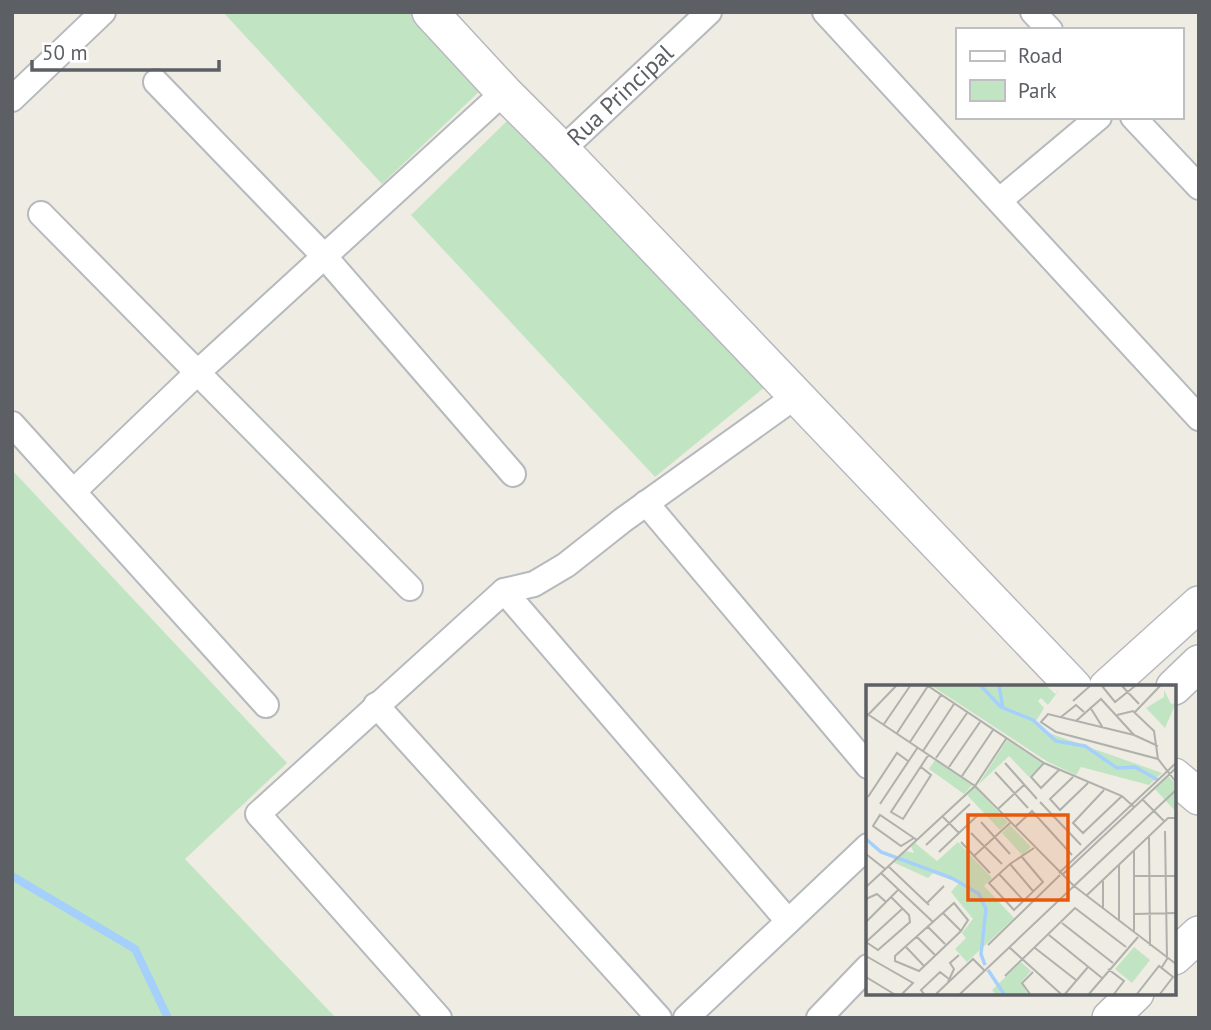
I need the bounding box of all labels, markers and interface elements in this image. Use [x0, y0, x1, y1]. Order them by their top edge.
scale bar [32, 28, 219, 72]
legend [956, 28, 1183, 119]
street label: Rua Principal [560, 37, 680, 152]
text: 50 m [42, 39, 88, 66]
text: Road [1018, 42, 1062, 69]
text: Park [1018, 77, 1057, 104]
inset map [866, 685, 1176, 995]

